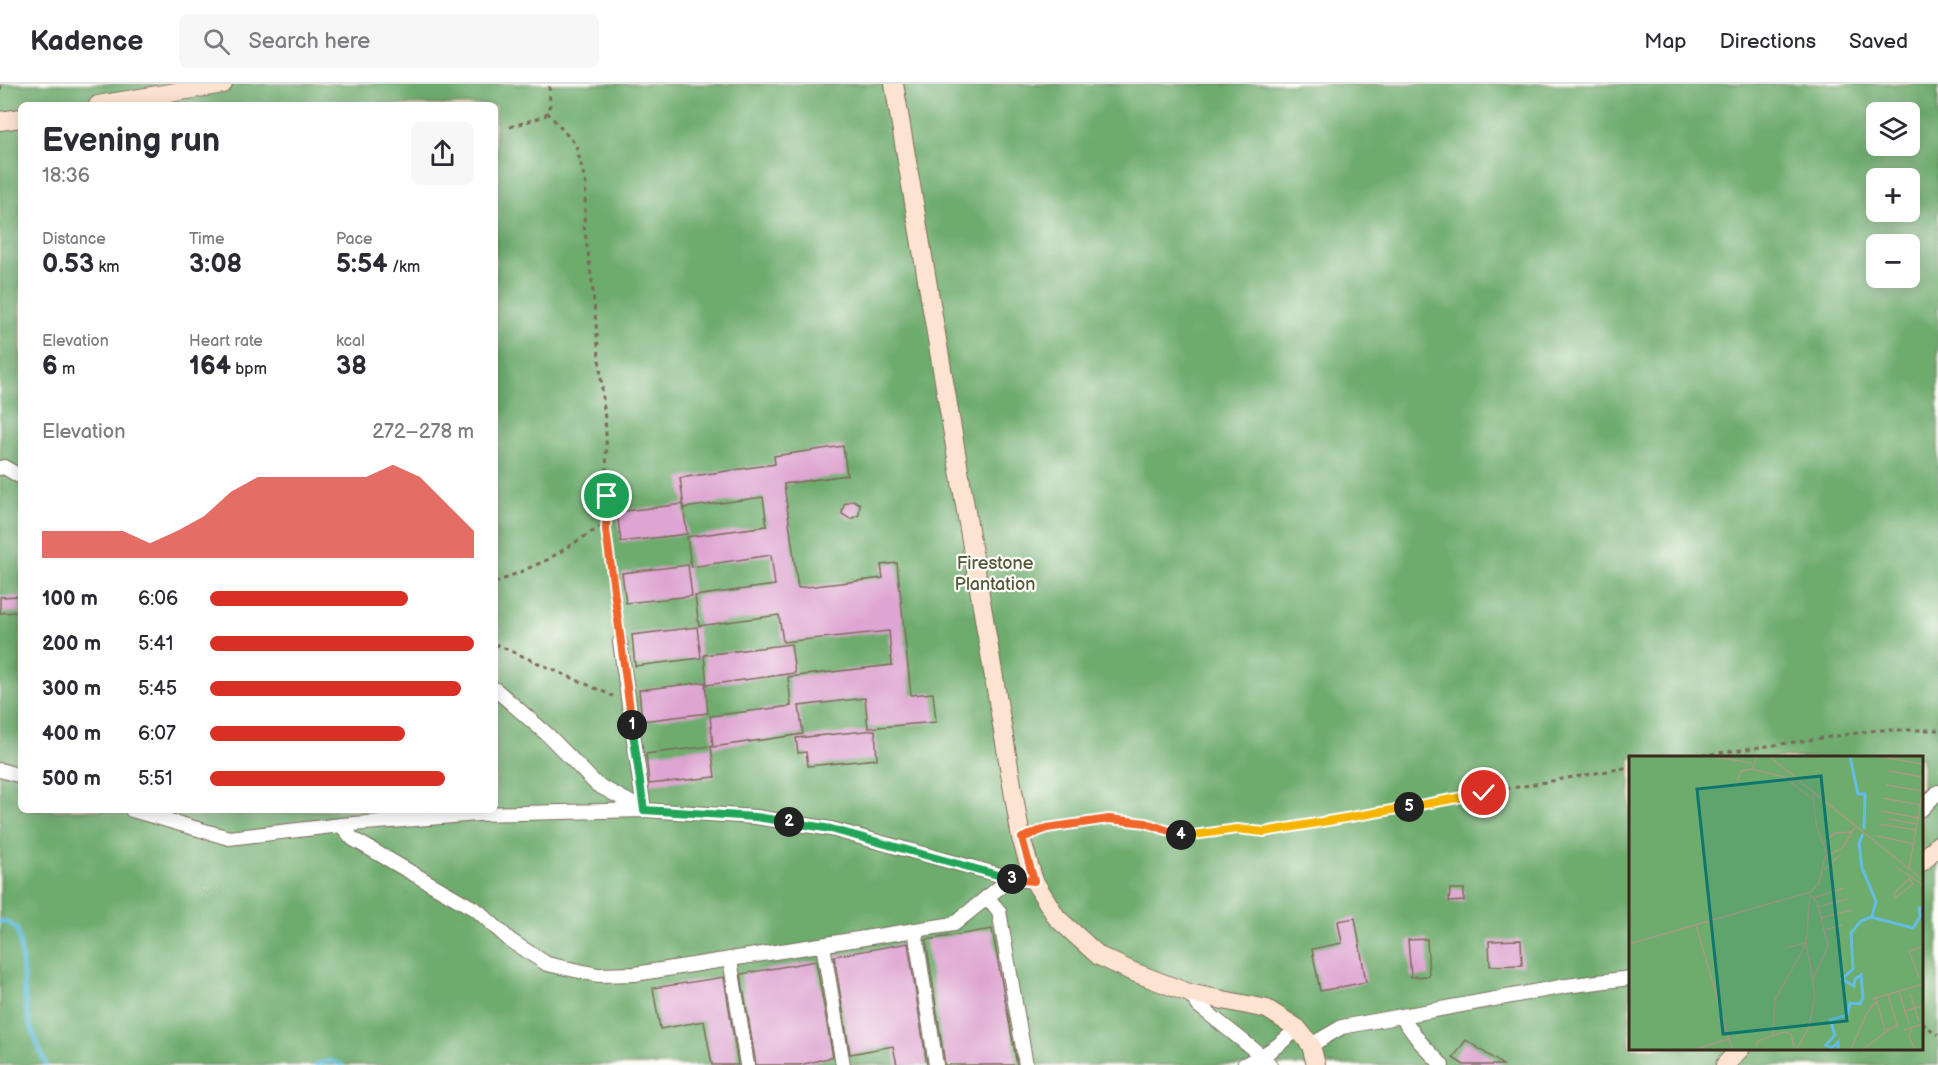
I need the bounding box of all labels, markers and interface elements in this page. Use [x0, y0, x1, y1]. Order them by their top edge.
search box [179, 14, 599, 68]
text: Kadence [30, 25, 143, 58]
icon: search [200, 25, 233, 58]
text: Search here [248, 28, 370, 55]
text: Map [1644, 29, 1687, 54]
text: Directions [1720, 29, 1816, 54]
text: Saved [1849, 29, 1908, 54]
map controls [1866, 102, 1920, 288]
button: layers [1866, 102, 1920, 156]
text: Evening run [42, 121, 220, 161]
button: share [411, 122, 474, 185]
text: 18:36 [42, 164, 90, 188]
button: + [1866, 168, 1920, 222]
text: Distance [42, 230, 106, 249]
text: Time [189, 230, 224, 249]
text: Pace [336, 230, 372, 249]
button: − [1866, 234, 1920, 288]
text: 0.53 [42, 249, 94, 280]
text: 3:08 [189, 249, 242, 280]
text: 5:54 [336, 249, 388, 280]
text: km [94, 258, 120, 277]
text: /km [388, 258, 420, 277]
text: Elevation [42, 332, 109, 351]
text: Heart rate [189, 332, 263, 351]
text: kcal [336, 332, 365, 351]
text: 6 [42, 351, 58, 382]
text: 164 [189, 351, 231, 382]
text: 38 [336, 351, 367, 382]
text: m [58, 360, 75, 379]
text: bpm [231, 360, 267, 379]
text: Elevation [42, 420, 125, 444]
text: 272–278 m [372, 420, 474, 444]
pin [581, 470, 632, 521]
icon: arrive [590, 479, 623, 512]
park label: Firestone Plantation [955, 553, 1035, 595]
text: 100 m [42, 587, 98, 611]
text: 6:06 [138, 587, 178, 611]
text: 200 m [42, 632, 101, 656]
text: 5:41 [138, 632, 173, 656]
text: 300 m [42, 677, 101, 701]
text: 5:45 [138, 677, 177, 701]
pin: 1 [617, 710, 647, 740]
text: 1 [629, 715, 635, 734]
text: 400 m [42, 722, 101, 746]
text: 6:07 [138, 722, 176, 746]
inset map [1629, 756, 1923, 1050]
text: 500 m [42, 767, 101, 791]
text: 5:51 [138, 767, 173, 791]
pin [1458, 767, 1509, 818]
icon: check [1467, 776, 1500, 809]
pin: 5 [1394, 792, 1424, 822]
text: 5 [1404, 797, 1414, 816]
pin: 2 [774, 807, 804, 837]
text: 2 [784, 812, 794, 831]
pin: 4 [1166, 820, 1196, 850]
text: 4 [1176, 825, 1186, 844]
pin: 3 [997, 864, 1027, 894]
text: 3 [1007, 869, 1017, 888]

